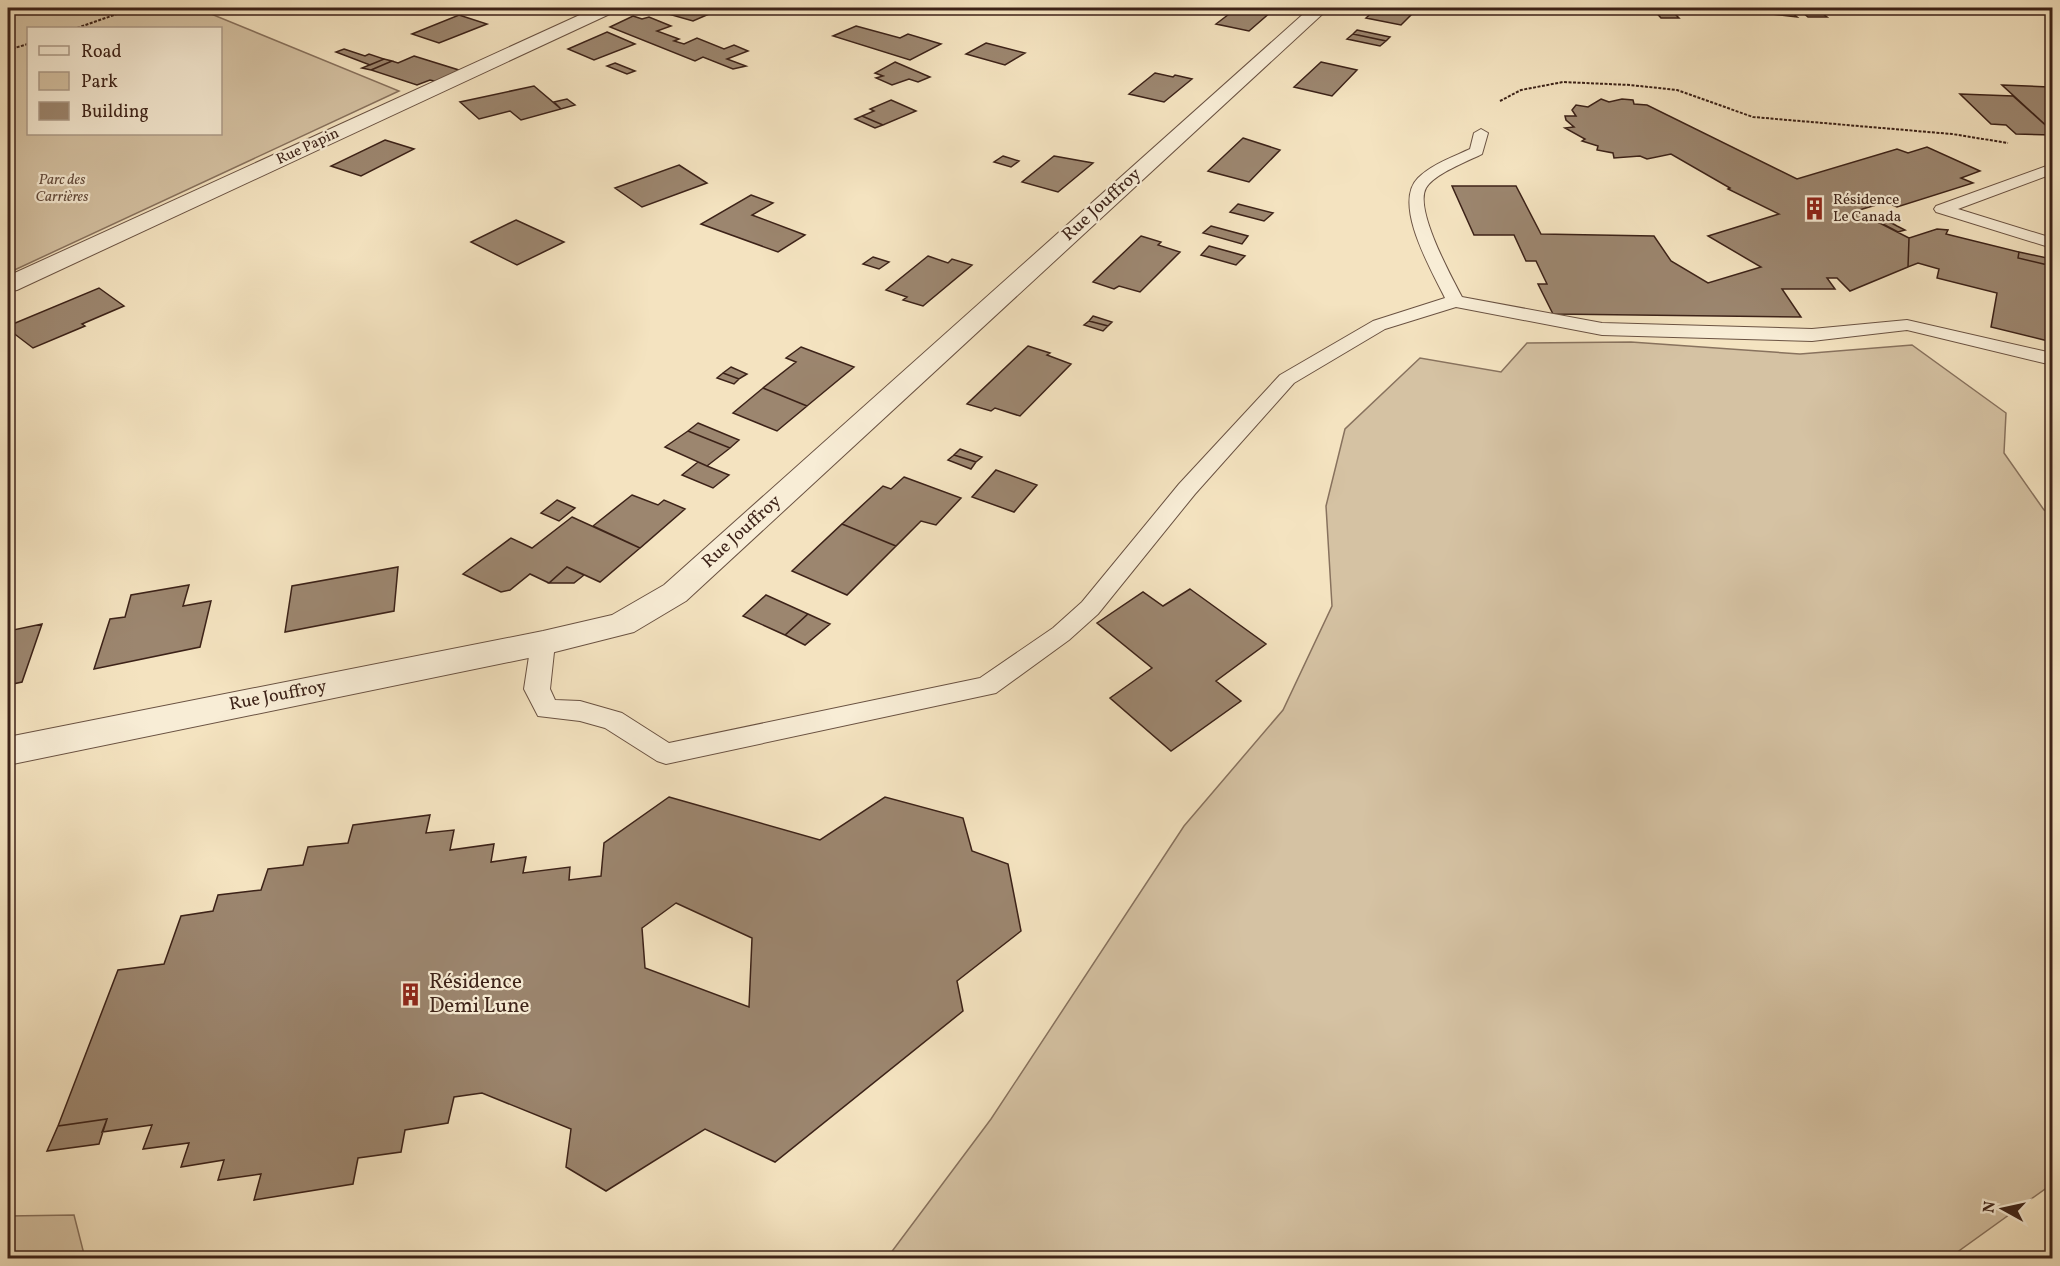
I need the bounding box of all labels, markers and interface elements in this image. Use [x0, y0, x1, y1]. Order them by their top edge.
legend [27, 27, 222, 135]
text: Road [81, 40, 122, 65]
text: Park [81, 70, 118, 95]
text: Building [81, 100, 149, 125]
street label: Rue Papin [273, 123, 343, 171]
street label: Rue Jouffroy [1057, 162, 1147, 247]
park label: Parc des Carrières [35, 170, 89, 208]
place label: Résidence Le Canada [1833, 190, 1901, 228]
building icon: Résidence Le Canada [1802, 196, 1828, 222]
street label: Rue Jouffroy [697, 489, 787, 574]
street label: Rue Jouffroy [227, 674, 329, 718]
place label: Résidence Demi Lune [429, 968, 530, 1021]
building icon: Résidence Demi Lune [398, 981, 424, 1007]
north arrow [1973, 1179, 2033, 1239]
text: N [1978, 1200, 2002, 1214]

